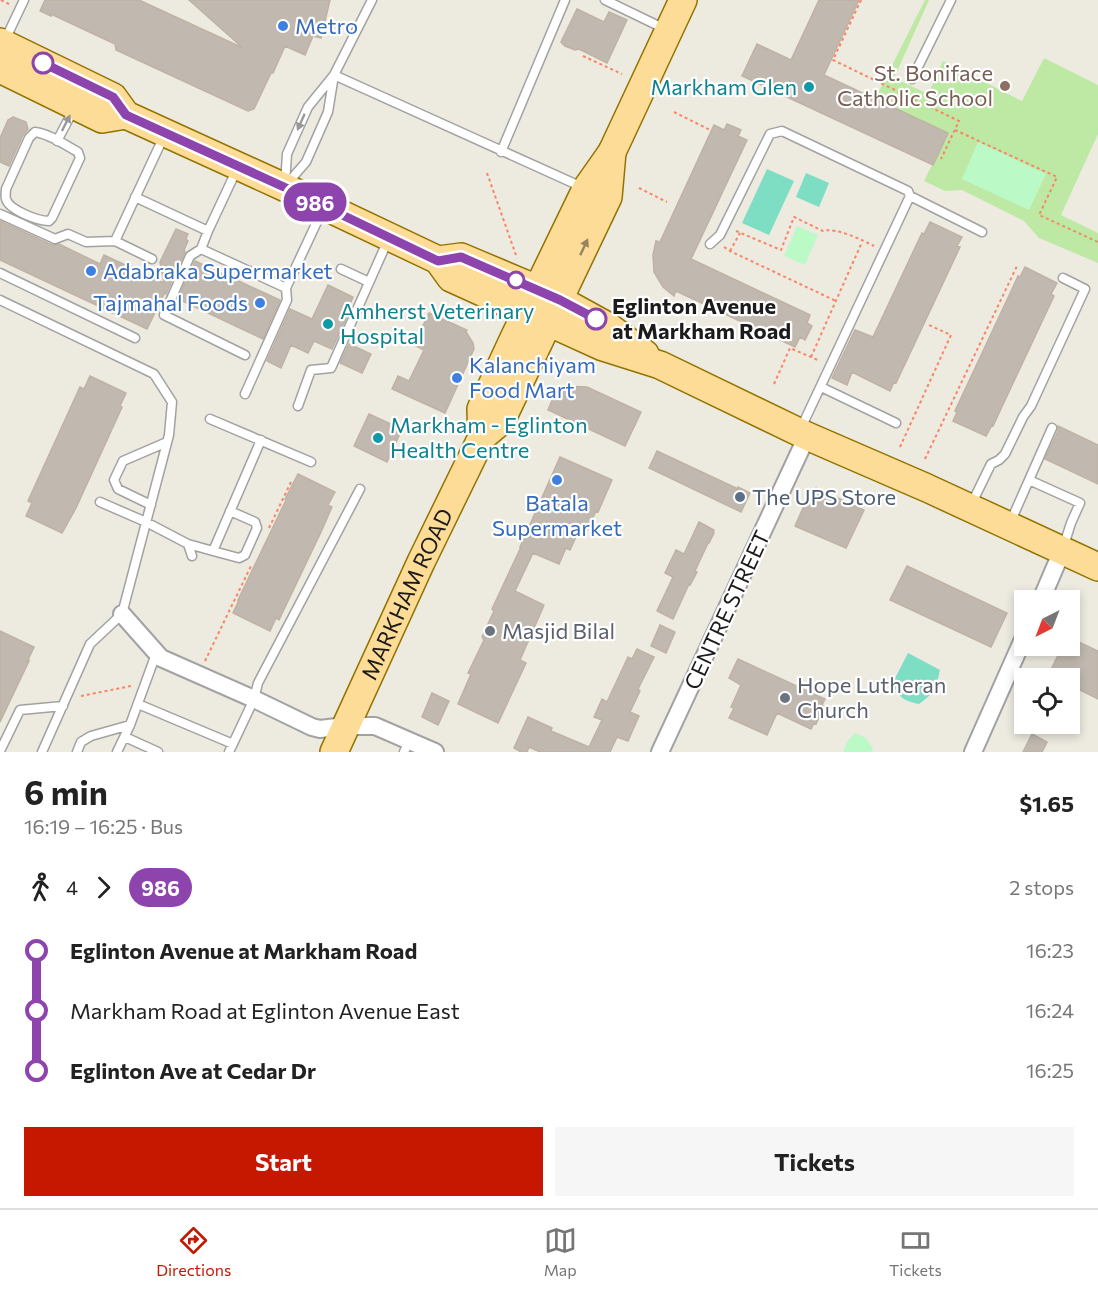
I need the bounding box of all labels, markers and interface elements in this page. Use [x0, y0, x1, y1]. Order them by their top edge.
place label: Metro [295, 12, 358, 39]
marker: Metro [276, 19, 290, 33]
unlabelled marker [32, 52, 54, 74]
place label: St. Boniface Catholic School [837, 59, 993, 111]
place label: Markham Glen [650, 73, 797, 100]
marker: St. Boniface Catholic School [998, 79, 1012, 93]
marker: Markham Glen [802, 80, 816, 94]
one-way arrow [296, 114, 306, 132]
one-way arrow [62, 115, 71, 132]
line badge: 986 [280, 182, 350, 222]
text: 986 [296, 190, 334, 215]
one-way arrow [580, 238, 589, 255]
place label: Adabraka Supermarket [103, 257, 333, 284]
marker: Adabraka Supermarket [84, 264, 98, 278]
unlabelled marker [507, 271, 525, 289]
place label: Tajmahal Foods [93, 289, 248, 316]
place label: Eglinton Avenue at Markham Road [612, 292, 791, 344]
marker: Tajmahal Foods [253, 296, 267, 310]
place label: Amherst Veterinary Hospital [340, 297, 534, 349]
marker: Eglinton Avenue at Markham Road [585, 308, 607, 330]
marker: Amherst Veterinary Hospital [321, 317, 335, 331]
place label: Kalanchiyam Food Mart [469, 351, 596, 403]
marker: Kalanchiyam Food Mart [450, 371, 464, 385]
place label: Markham - Eglinton Health Centre [390, 411, 588, 463]
marker: Markham - Eglinton Health Centre [371, 431, 385, 445]
marker: Batala Supermarket [550, 473, 564, 487]
place label: The UPS Store [752, 483, 896, 510]
place label: Batala Supermarket [492, 489, 622, 541]
marker: The UPS Store [733, 490, 747, 504]
street label: MARKHAM ROAD [355, 504, 458, 684]
street label: CENTRE STREET [678, 526, 775, 694]
north arrow [1014, 590, 1080, 656]
map controls [1014, 590, 1080, 734]
place label: Masjid Bilal [502, 617, 615, 644]
marker: Masjid Bilal [483, 624, 497, 638]
button: locate [1014, 668, 1080, 734]
place label: Hope Lutheran Church [797, 671, 946, 723]
marker: Hope Lutheran Church [778, 691, 792, 705]
text: 6 min [24, 771, 108, 812]
text: $1.65 [1019, 790, 1074, 817]
text: 16:19 – 16:25 · Bus [24, 814, 183, 838]
icon: walk [24, 871, 57, 904]
icon: forward [87, 871, 120, 904]
text: 4 [66, 875, 78, 899]
text: 986 [141, 875, 180, 900]
text: 2 stops [1009, 875, 1074, 899]
text: Eglinton Avenue at Markham Road [70, 937, 417, 964]
text: 16:23 [1026, 938, 1074, 962]
text: Markham Road at Eglinton Avenue East [70, 997, 460, 1024]
text: 16:24 [1026, 998, 1074, 1022]
text: Eglinton Ave at Cedar Dr [70, 1057, 316, 1084]
text: 16:25 [1026, 1058, 1074, 1082]
button: Start [24, 1127, 543, 1196]
button: Tickets [555, 1127, 1074, 1196]
tab: Directions [156, 1224, 231, 1279]
tab: Map [544, 1224, 577, 1279]
tab: Tickets [889, 1224, 942, 1279]

